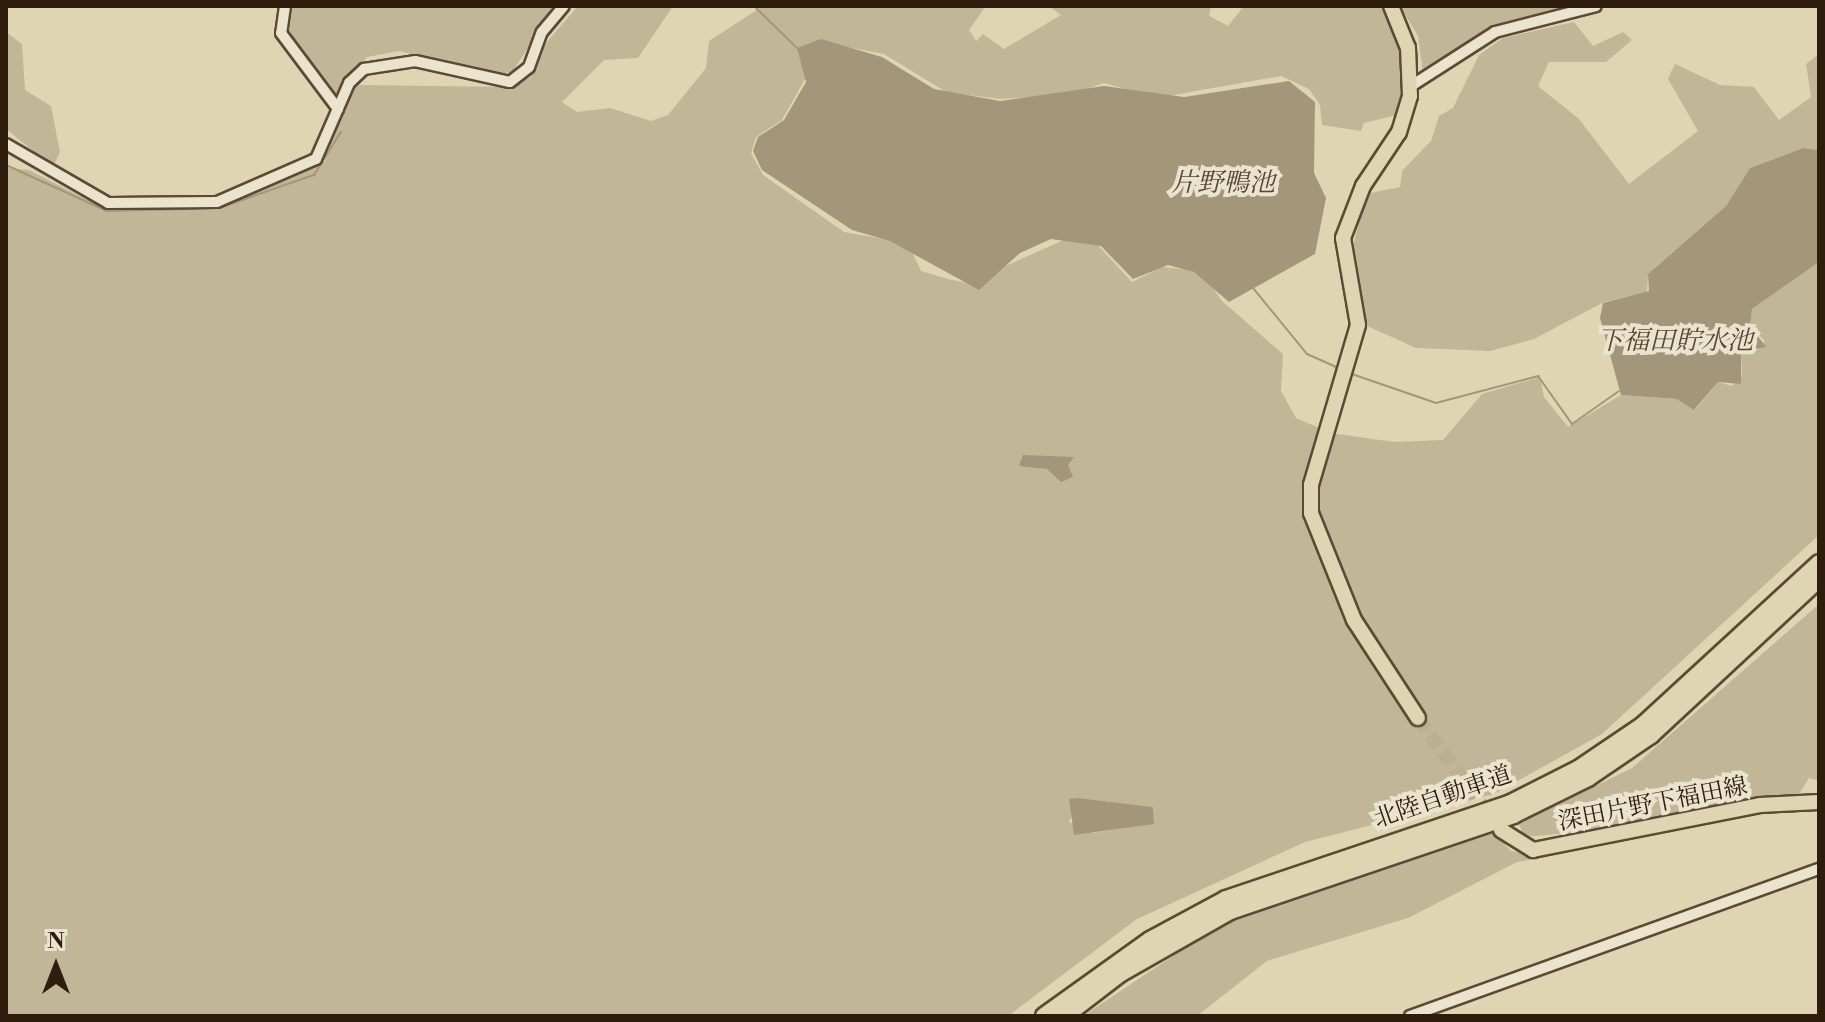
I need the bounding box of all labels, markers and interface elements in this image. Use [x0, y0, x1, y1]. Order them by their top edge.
water label: 片野鴨池 [1171, 168, 1275, 200]
water label: 下福田貯水池 [1597, 326, 1753, 358]
street label: 北陸自動車道 [1370, 761, 1516, 835]
street label: 深田片野下福田線 [1556, 773, 1750, 837]
north arrow [16, 926, 96, 1006]
text: N [47, 928, 65, 955]

